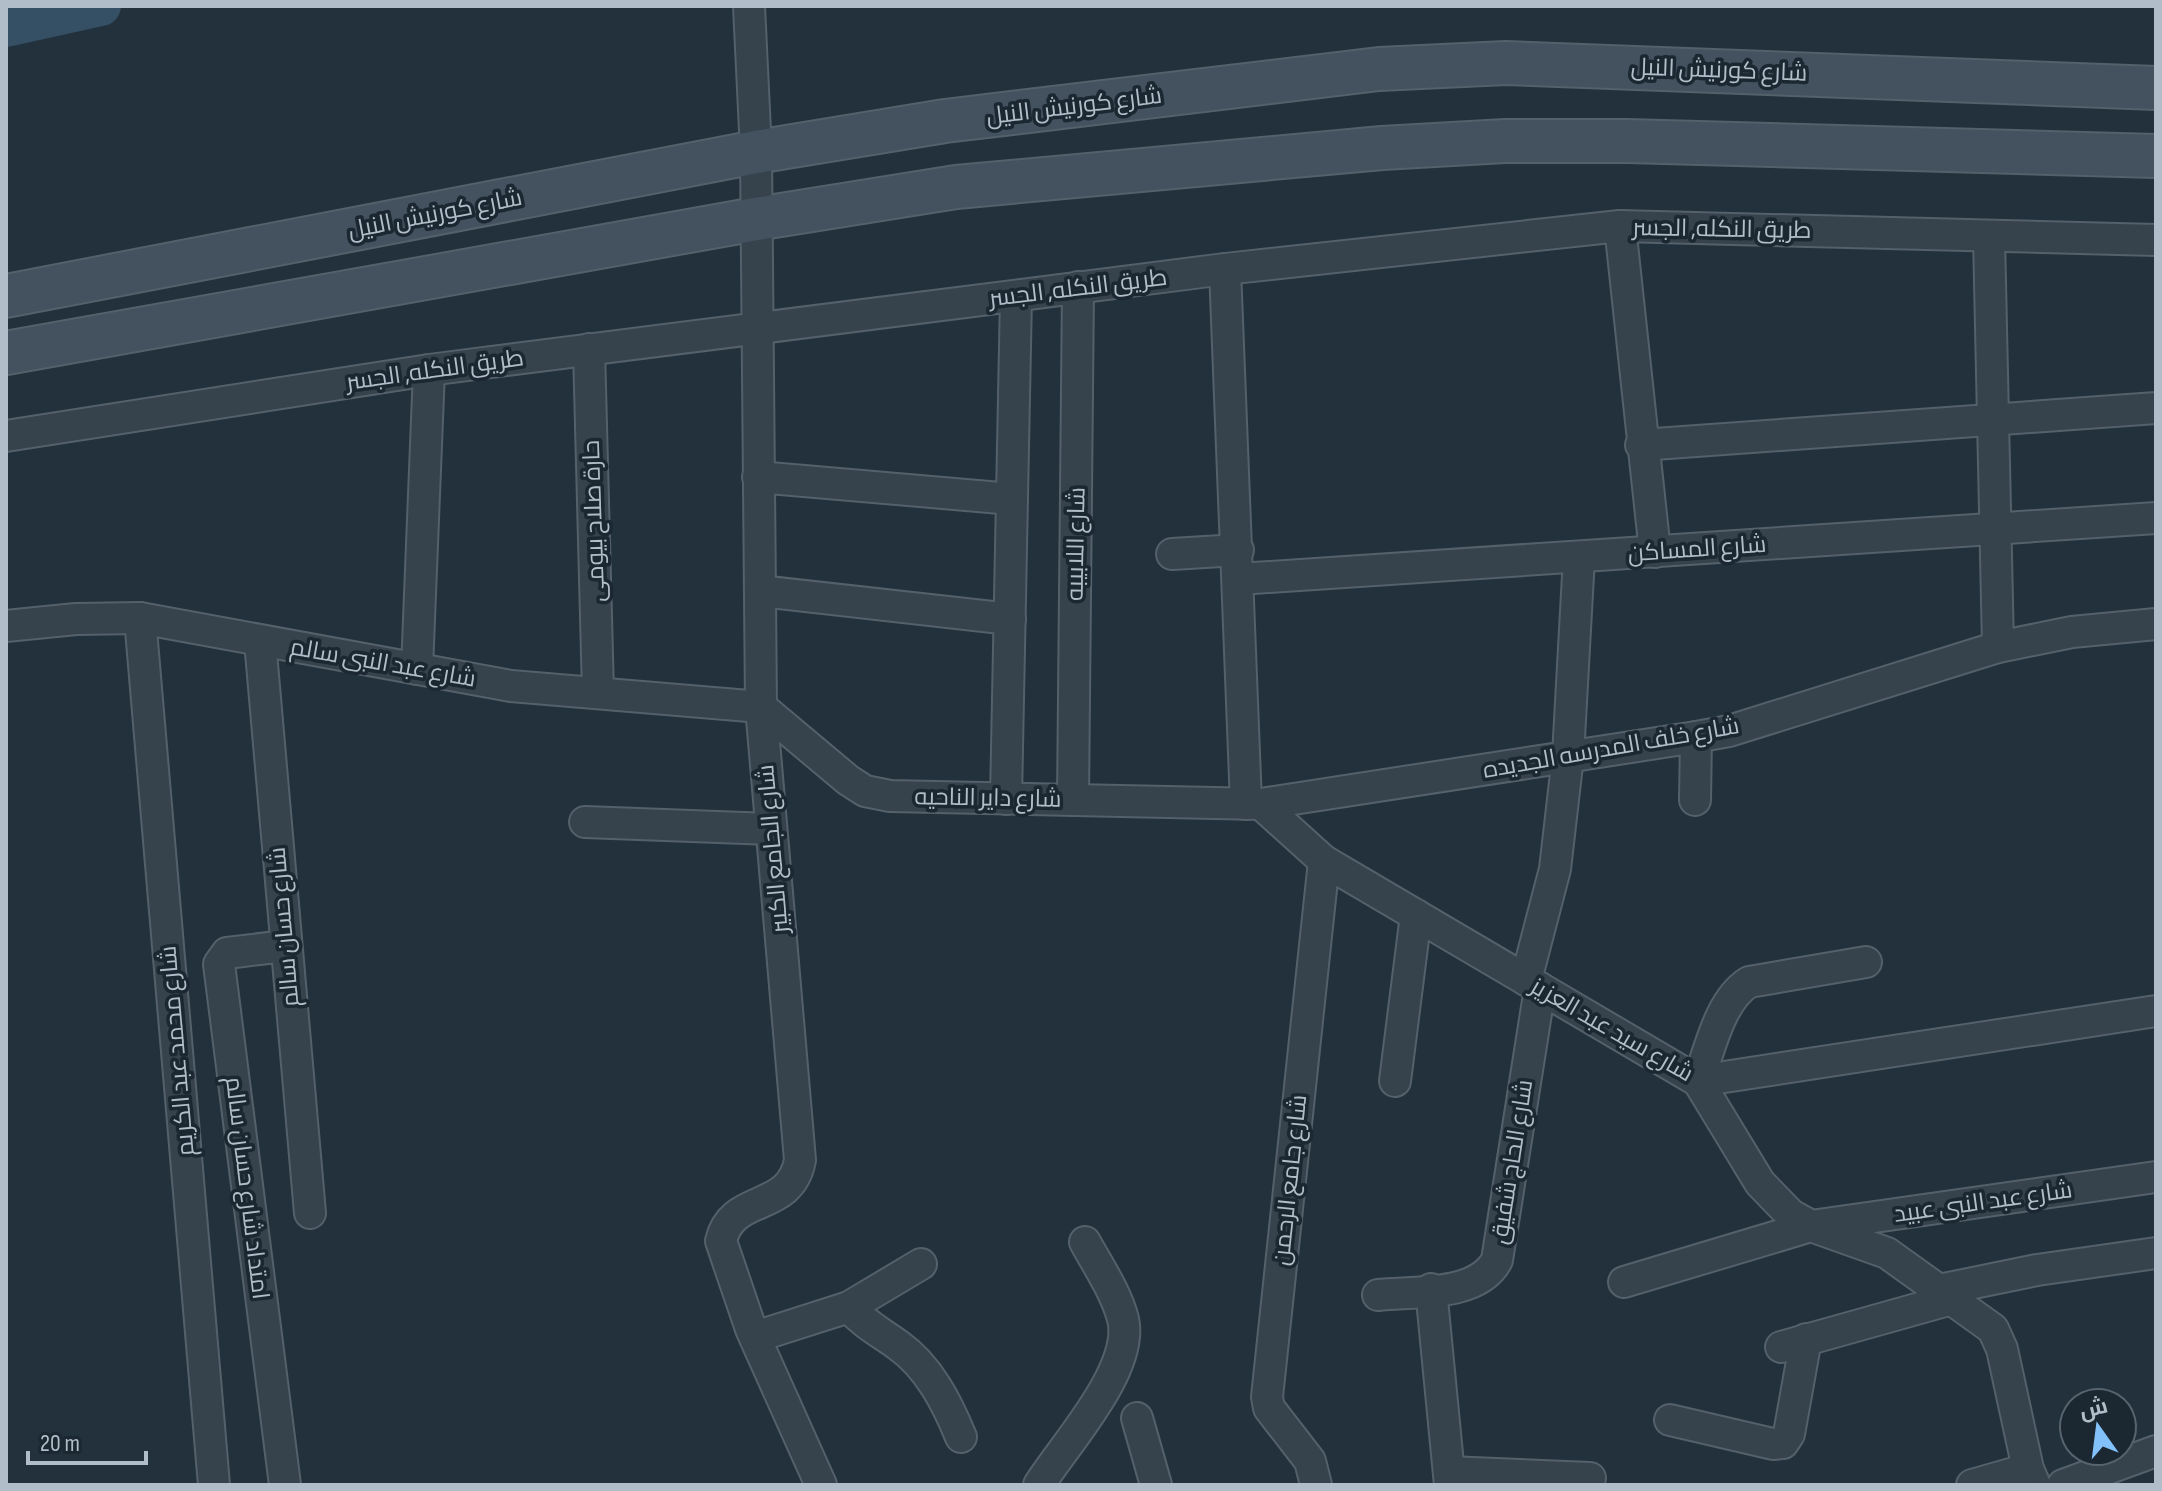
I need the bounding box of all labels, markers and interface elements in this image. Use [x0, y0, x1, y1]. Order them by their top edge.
street label: شارع كورنيش النيل [1630, 52, 1808, 89]
street label: شارع كورنيش النيل [985, 81, 1164, 132]
street label: شارع كورنيش النيل [346, 183, 525, 246]
street label: طريق النكله, الجسر [1630, 213, 1812, 245]
street label: طريق النكله, الجسر [985, 263, 1169, 314]
street label: طريق النكله, الجسر [342, 343, 526, 397]
street label: حارة صلاح بيومى [577, 439, 612, 602]
street label: شارع اللابيبه [1061, 487, 1092, 601]
street label: شارع المساكن [1627, 530, 1767, 569]
street label: شارع عبد النبى سالم [288, 632, 478, 695]
street label: شارع خلف المدرسه الجديده [1481, 711, 1742, 786]
street label: شارع الجامع الكبير [751, 763, 796, 937]
street label: شارع داير الناحيه [914, 782, 1062, 815]
street label: شارع حسان سالم [263, 846, 306, 1008]
street label: شارع محمد عبد الكريم [153, 944, 202, 1157]
street label: شارع سيد عبد العزيز [1523, 971, 1698, 1089]
street label: امتداد شارع حسان سالم [218, 1075, 275, 1301]
street label: شارع الحاج شفيق [1485, 1078, 1540, 1247]
street label: شارع جامع الرحمن [1267, 1093, 1314, 1267]
street label: شارع عبد النبى عبيد [1892, 1175, 2074, 1230]
north arrow [2058, 1387, 2138, 1467]
text: ش [2077, 1393, 2110, 1426]
scale bar [28, 1415, 146, 1465]
text: 20 m [40, 1429, 80, 1458]

